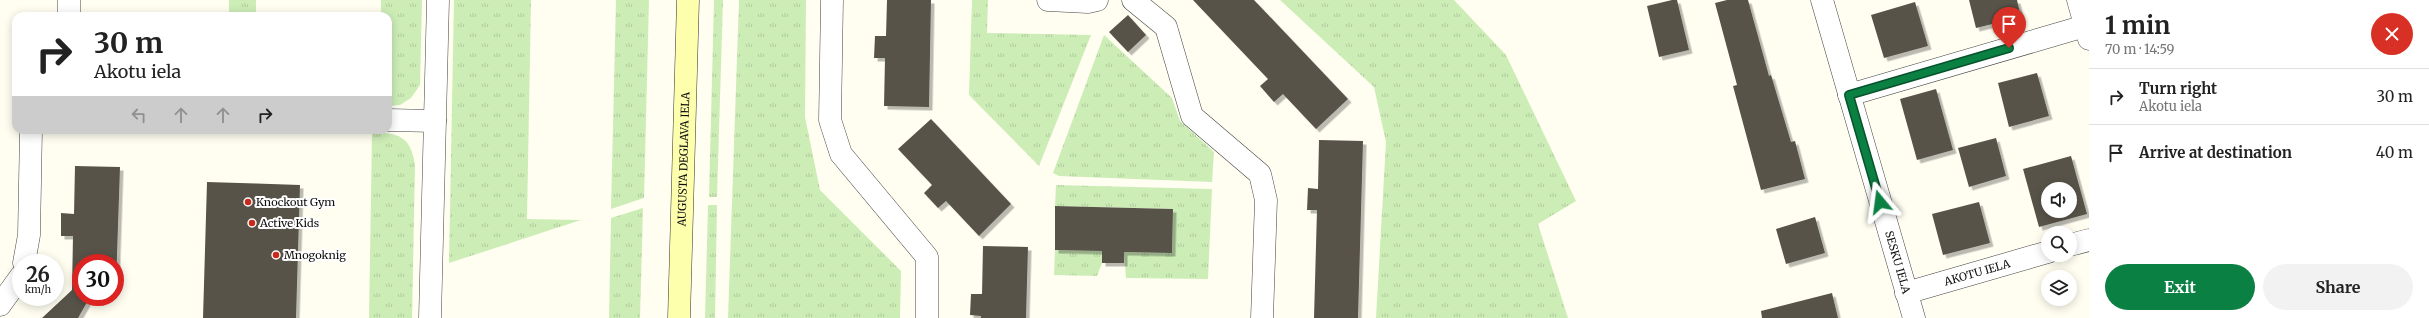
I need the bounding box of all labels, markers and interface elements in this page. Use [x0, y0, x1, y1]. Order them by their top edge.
pin [1992, 7.0, 2026, 48]
text: 1 min [2105, 10, 2170, 41]
icon: arrive [1998, 13, 2020, 35]
button: close [2371, 13, 2413, 55]
text: 30 m [94, 25, 163, 61]
icon: right [28, 28, 80, 80]
text: 70 m · 14:59 [2105, 41, 2175, 58]
text: Akotu iela [94, 60, 181, 83]
text: Turn right [2139, 79, 2217, 98]
icon: right [2105, 86, 2127, 108]
text: 30 m [2376, 87, 2413, 106]
street label: AUGUSTA DEGLAVA IELA [675, 91, 692, 228]
text: Akotu iela [2139, 98, 2202, 115]
icon: left [128, 104, 150, 126]
icon: ahead [170, 104, 192, 126]
icon: ahead [212, 104, 234, 126]
icon: right [254, 104, 276, 126]
icon: arrive [2105, 142, 2127, 164]
text: Arrive at destination [2139, 143, 2292, 162]
text: 40 m [2376, 143, 2413, 162]
position arrow [1859, 181, 1901, 223]
map controls [2041, 182, 2077, 306]
button: sound [2041, 182, 2077, 218]
place label: Knockout Gym [256, 195, 335, 209]
marker: Knockout Gym [243, 197, 253, 207]
place label: Active Kids [259, 216, 319, 230]
marker: Active Kids [247, 218, 257, 228]
button: search [2041, 226, 2077, 262]
street label: SESKU IELA [1882, 229, 1914, 295]
place label: Mnogoknig [284, 248, 346, 262]
marker: Mnogoknig [271, 250, 281, 260]
speed limit sign: 30 [72, 254, 124, 306]
street label: AKOTU IELA [1942, 256, 2012, 289]
text: 26 [26, 262, 50, 287]
button: Exit [2105, 264, 2255, 310]
button: Share [2263, 264, 2413, 310]
button: layers [2041, 270, 2077, 306]
text: km/h [25, 283, 51, 296]

